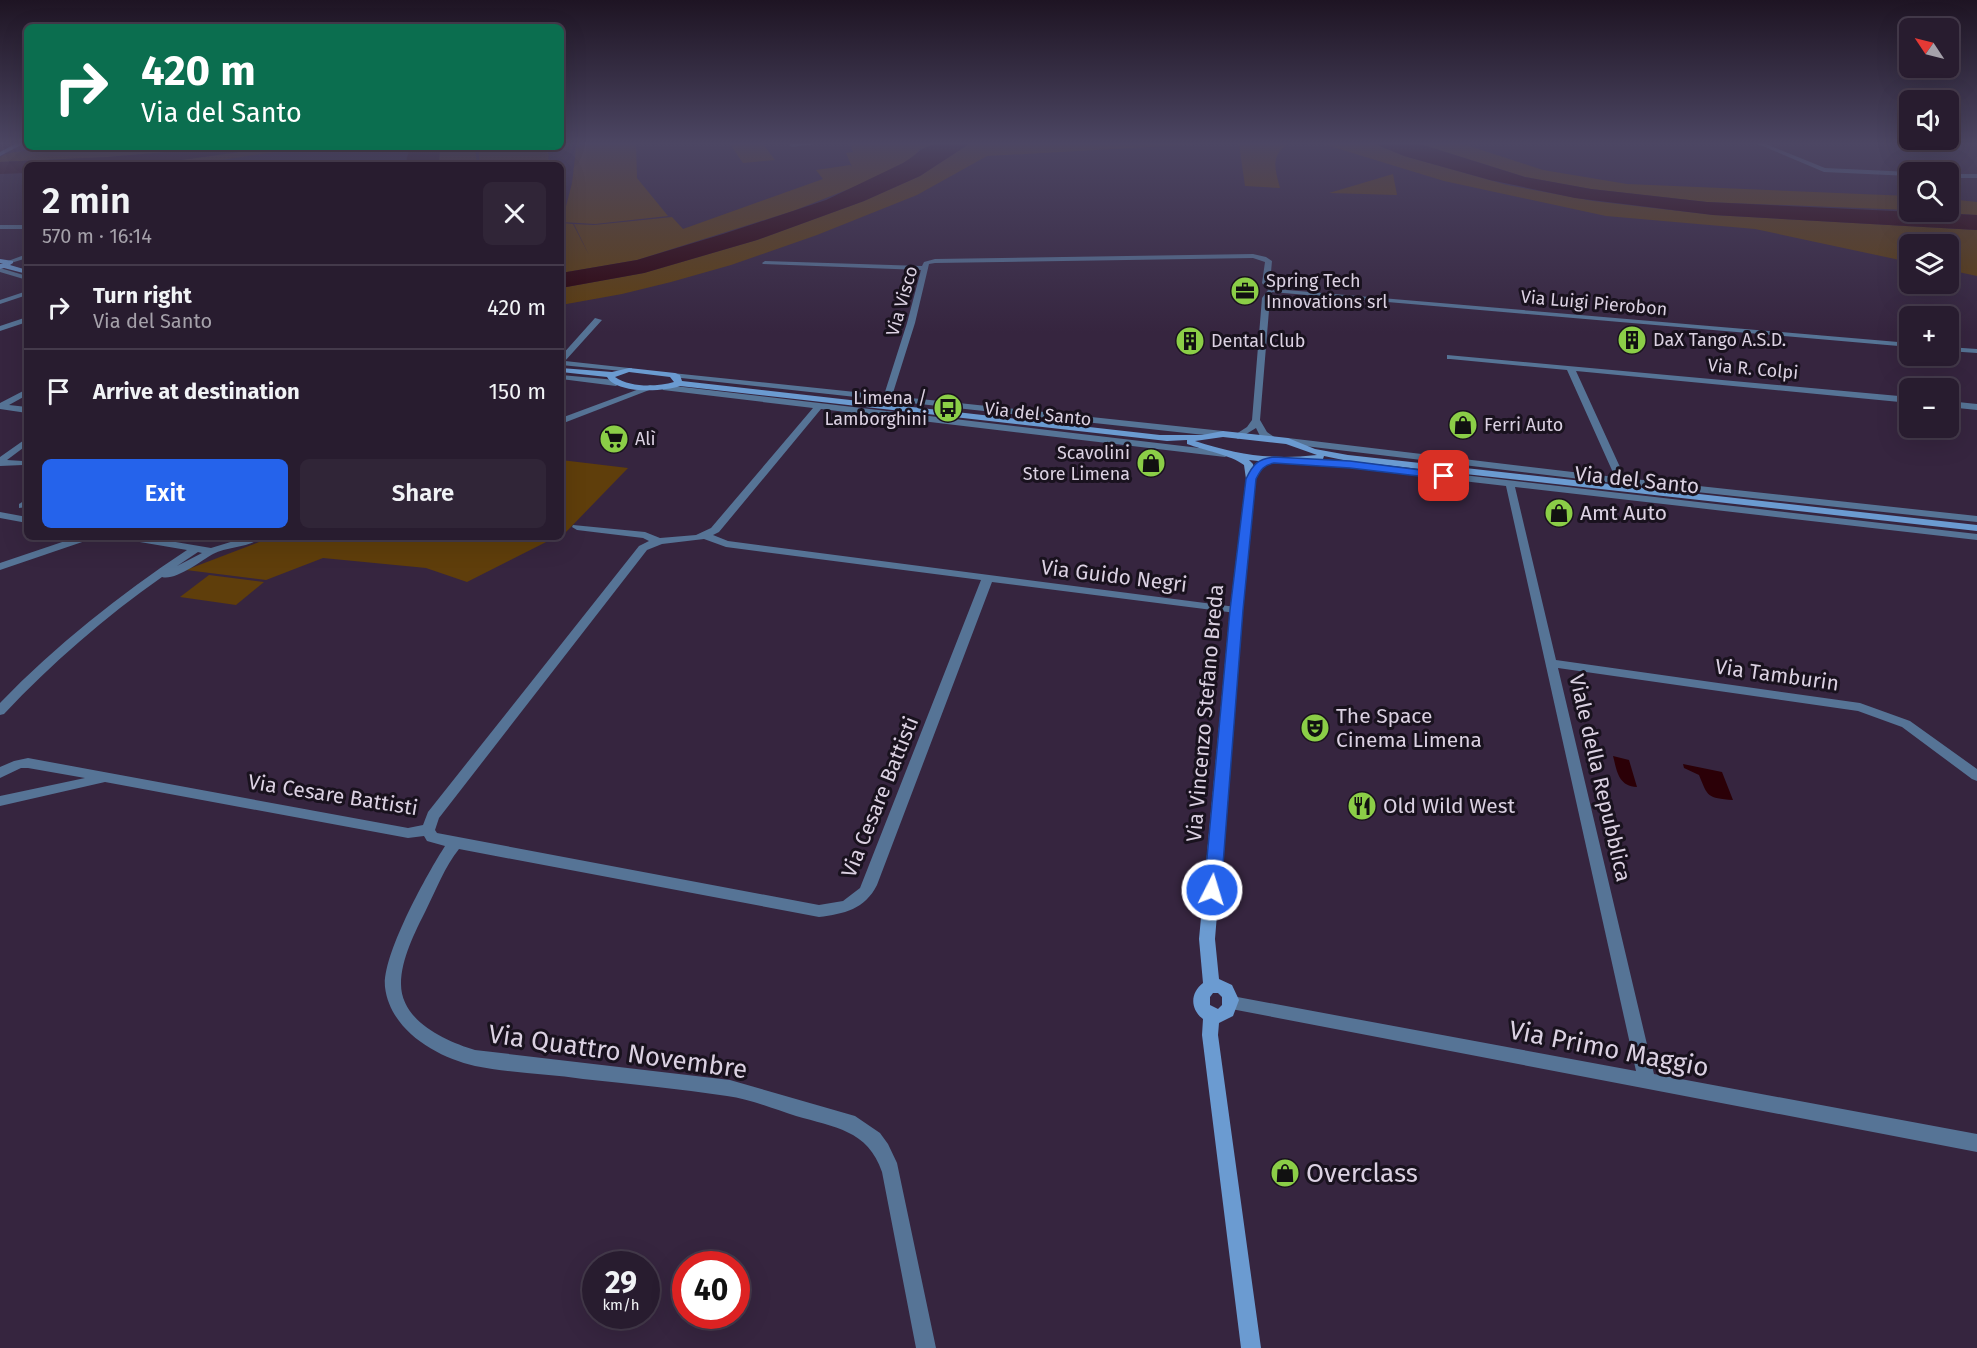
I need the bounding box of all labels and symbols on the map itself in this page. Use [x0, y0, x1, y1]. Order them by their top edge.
north arrow [1899, 18, 1959, 78]
street label: Via Visco [882, 263, 922, 339]
place label: Spring Tech Innovations srl [1266, 270, 1388, 313]
office icon: Spring Tech Innovations srl [1229, 275, 1261, 307]
street label: Via Luigi Pierobon [1520, 286, 1668, 320]
building icon: DaX Tango A.S.D. [1616, 324, 1648, 356]
building icon: Dental Club [1174, 325, 1206, 357]
place label: DaX Tango A.S.D. [1653, 329, 1786, 351]
place label: Dental Club [1211, 330, 1305, 352]
street label: Via R. Colpi [1707, 354, 1799, 384]
place label: Limena / Lamborghini [825, 387, 927, 430]
bus stop icon: Limena / Lamborghini [932, 392, 964, 424]
street label: Via del Santo [984, 397, 1092, 431]
shop icon: Ferri Auto [1447, 409, 1479, 441]
place label: Ferri Auto [1484, 414, 1563, 436]
supermarket icon: Alì [598, 423, 630, 455]
place label: Alì [635, 428, 656, 450]
place label: Scavolini Store Limena [1023, 442, 1130, 485]
shop icon: Scavolini Store Limena [1135, 447, 1167, 479]
pin [1418, 450, 1469, 501]
street label: Via del Santo [1573, 461, 1701, 499]
shop icon: Amt Auto [1543, 497, 1575, 529]
place label: Amt Auto [1580, 500, 1667, 526]
street label: Via Guido Negri [1039, 554, 1189, 598]
street label: Via Vincenzo Stefano Breda [1181, 583, 1229, 843]
street label: Via Tamburin [1713, 653, 1841, 697]
street label: Viale della Repubblica [1564, 672, 1636, 884]
place label: The Space Cinema Limena [1336, 703, 1482, 753]
theatre icon: The Space Cinema Limena [1299, 712, 1331, 744]
street label: Via Cesare Battisti [836, 713, 924, 881]
street label: Via Cesare Battisti [246, 769, 420, 821]
restaurant icon: Old Wild West [1346, 790, 1378, 822]
place label: Old Wild West [1383, 793, 1516, 819]
position arrow [1180, 858, 1244, 922]
street label: Via Primo Maggio [1506, 1014, 1712, 1084]
street label: Via Quattro Novembre [487, 1018, 749, 1086]
shop icon: Overclass [1269, 1157, 1301, 1189]
place label: Overclass [1306, 1158, 1418, 1189]
speed limit sign: 40 [672, 1251, 750, 1329]

